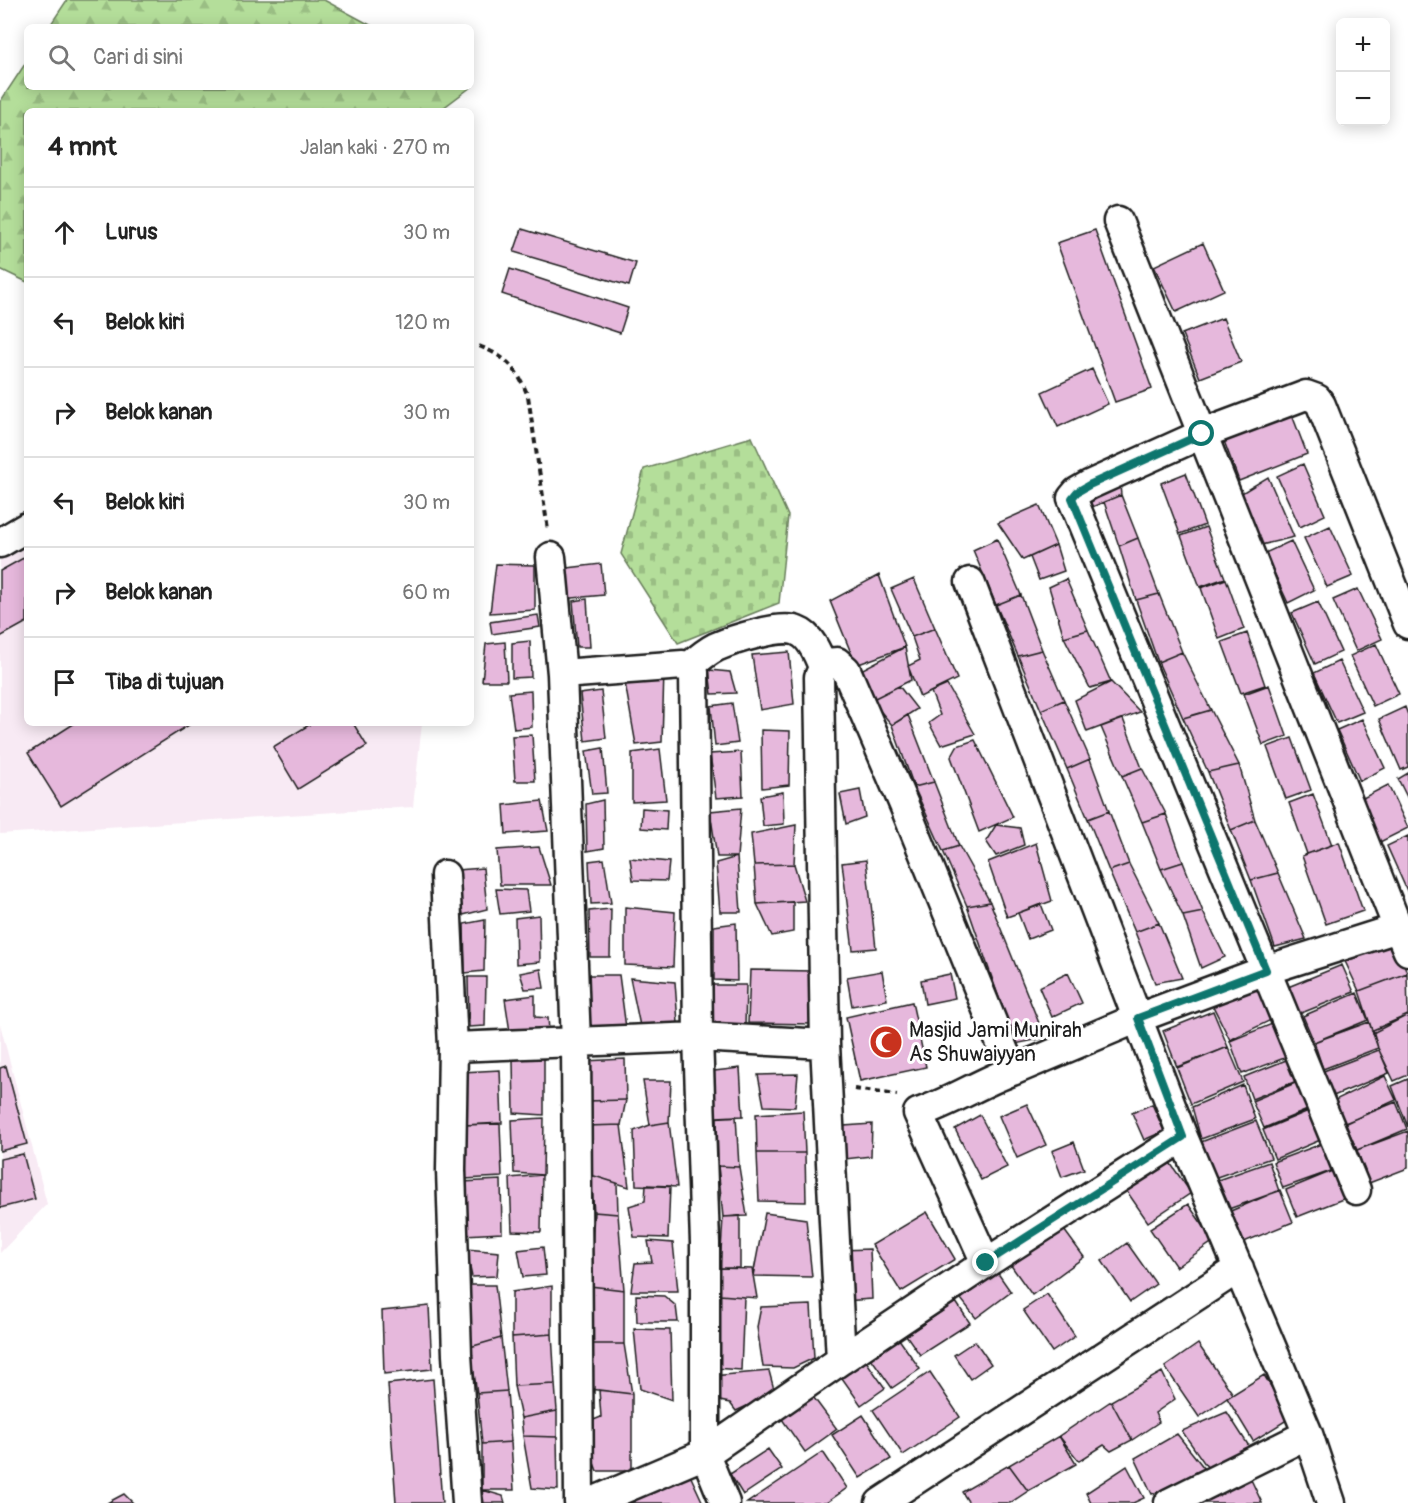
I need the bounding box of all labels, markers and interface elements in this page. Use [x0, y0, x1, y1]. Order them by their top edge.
map controls [1336, 18, 1390, 126]
button: + [1336, 18, 1390, 72]
search box [24, 24, 474, 90]
icon: search [45, 41, 78, 74]
text: Cari di sini [93, 43, 183, 71]
button: − [1336, 72, 1390, 126]
text: 4 mnt [48, 131, 117, 163]
text: Jalan kaki · 270 m [300, 135, 450, 160]
icon: ahead [48, 216, 81, 249]
text: Lurus [105, 218, 157, 246]
text: 30 m [403, 220, 450, 245]
icon: left [48, 306, 81, 339]
text: Belok kiri [105, 308, 184, 336]
text: 120 m [395, 310, 450, 335]
icon: right [48, 396, 81, 429]
text: Belok kanan [105, 398, 213, 426]
text: 30 m [403, 400, 450, 425]
route start [1188, 420, 1214, 446]
icon: left [48, 486, 81, 519]
text: Belok kiri [105, 488, 184, 516]
text: 30 m [403, 490, 450, 515]
icon: right [48, 576, 81, 609]
text: Belok kanan [105, 578, 213, 606]
text: 60 m [403, 580, 450, 605]
icon: arrive [48, 666, 81, 699]
text: Tiba di tujuan [105, 668, 224, 696]
place label: Masjid Jami Munirah As Shuwaiyyan [909, 1017, 1082, 1068]
mosque icon: Masjid Jami Munirah As Shuwaiyyan [868, 1024, 904, 1060]
route end [972, 1249, 998, 1275]

